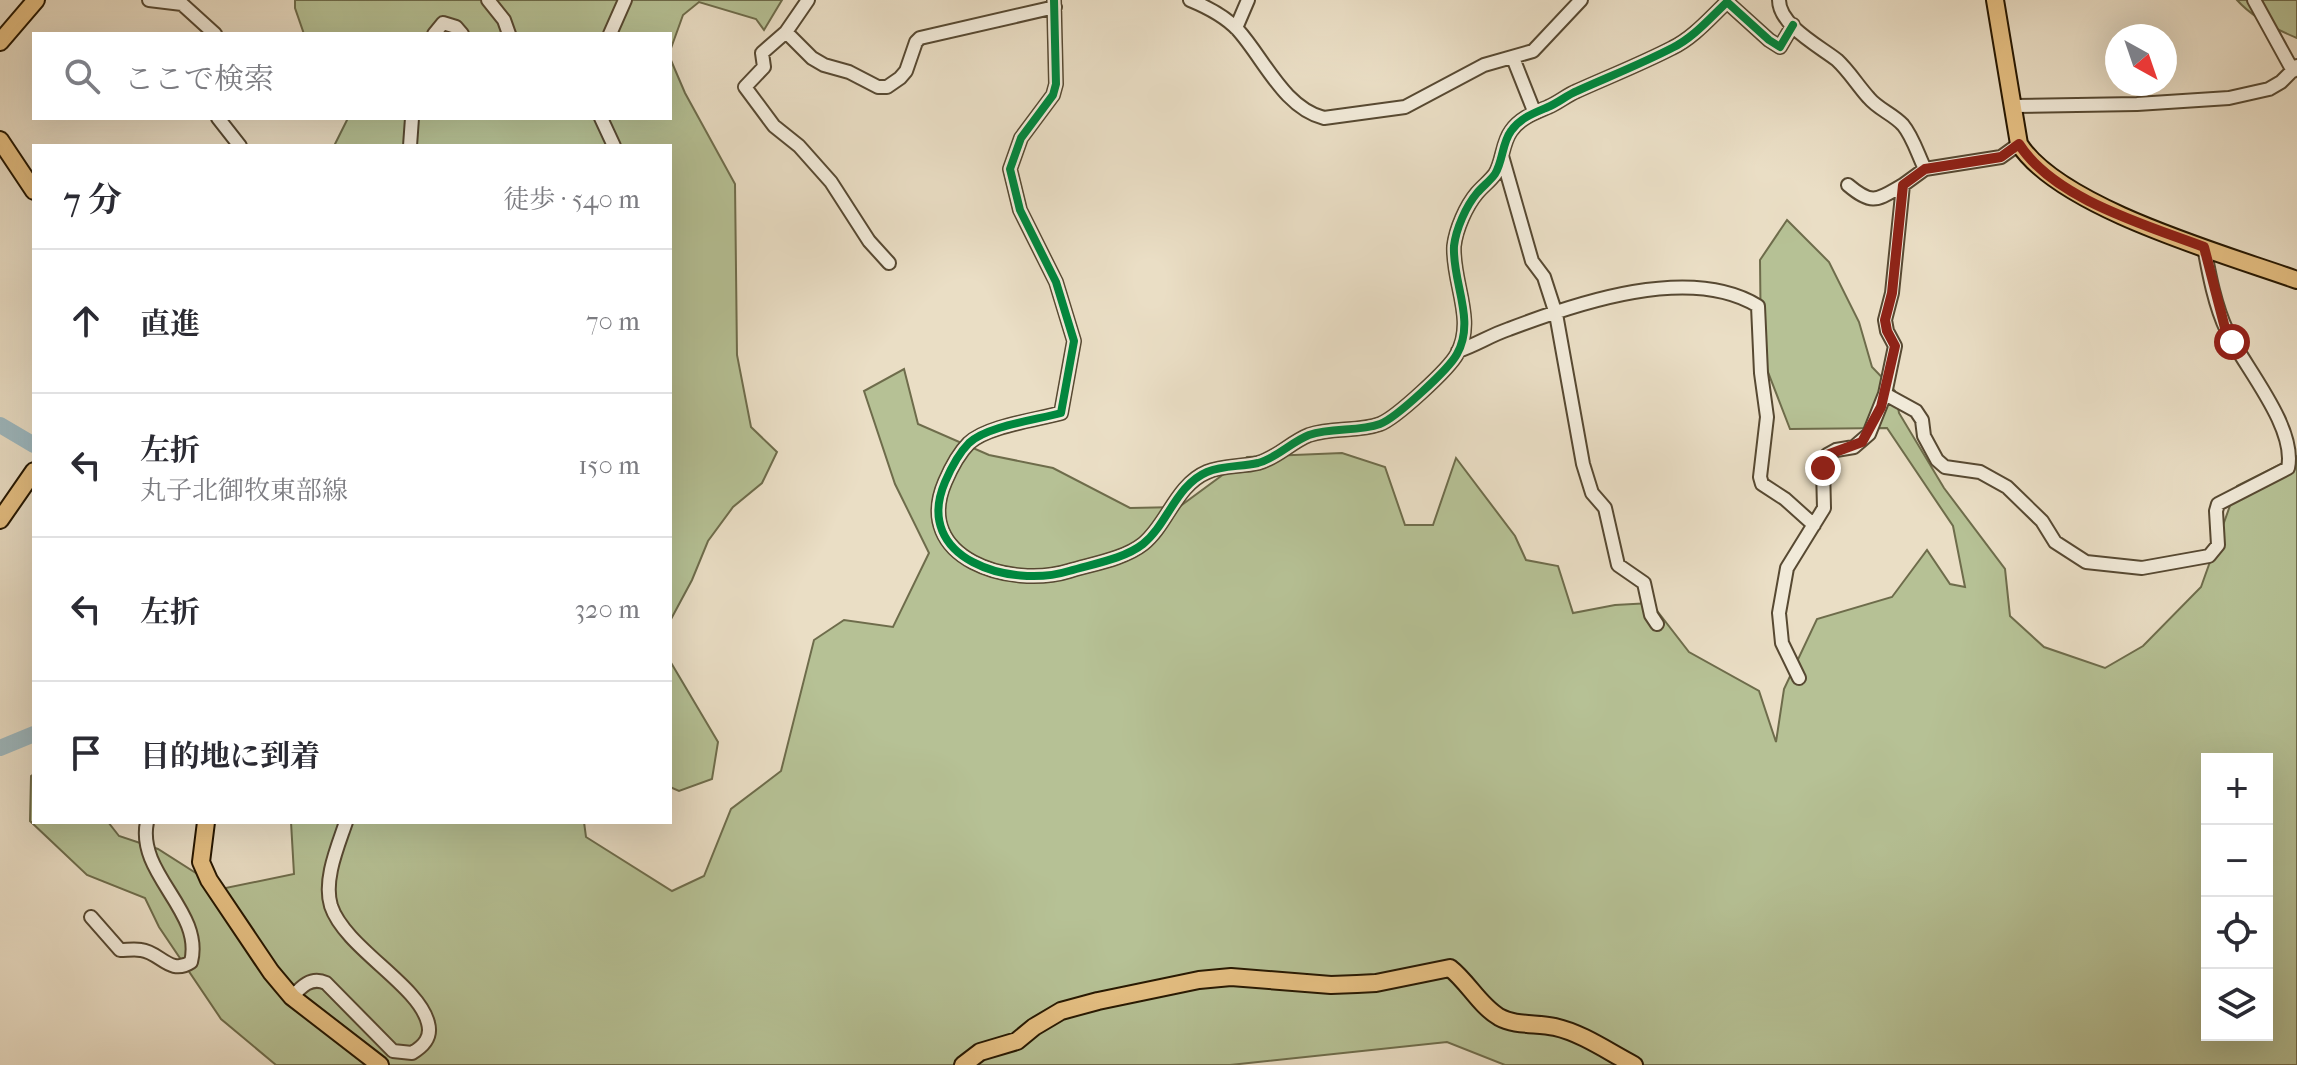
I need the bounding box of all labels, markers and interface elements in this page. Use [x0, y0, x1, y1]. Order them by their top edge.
north arrow [2105, 24, 2177, 96]
search box [32, 32, 672, 120]
icon: search [60, 54, 104, 98]
text: ここで検索 [124, 62, 274, 97]
text: 7 分 [64, 180, 122, 220]
text: 徒歩 · 540 m [503, 184, 640, 215]
icon: ahead [64, 299, 108, 343]
text: 70 m [586, 306, 640, 337]
text: 直進 [140, 307, 200, 342]
route start [2214, 324, 2250, 360]
text: 左折 [140, 433, 200, 468]
icon: left [64, 443, 108, 487]
text: 150 m [578, 450, 640, 481]
route end [1805, 450, 1841, 486]
text: 丸子北御牧東部線 [140, 475, 348, 506]
icon: left [64, 587, 108, 631]
text: 320 m [574, 594, 640, 625]
text: 左折 [140, 595, 200, 630]
icon: arrive [64, 731, 108, 775]
text: 目的地に到着 [140, 739, 320, 774]
map controls [2201, 753, 2273, 1041]
button: + [2201, 753, 2273, 825]
button: − [2201, 825, 2273, 897]
button: locate [2201, 897, 2273, 969]
button: layers [2201, 969, 2273, 1041]

